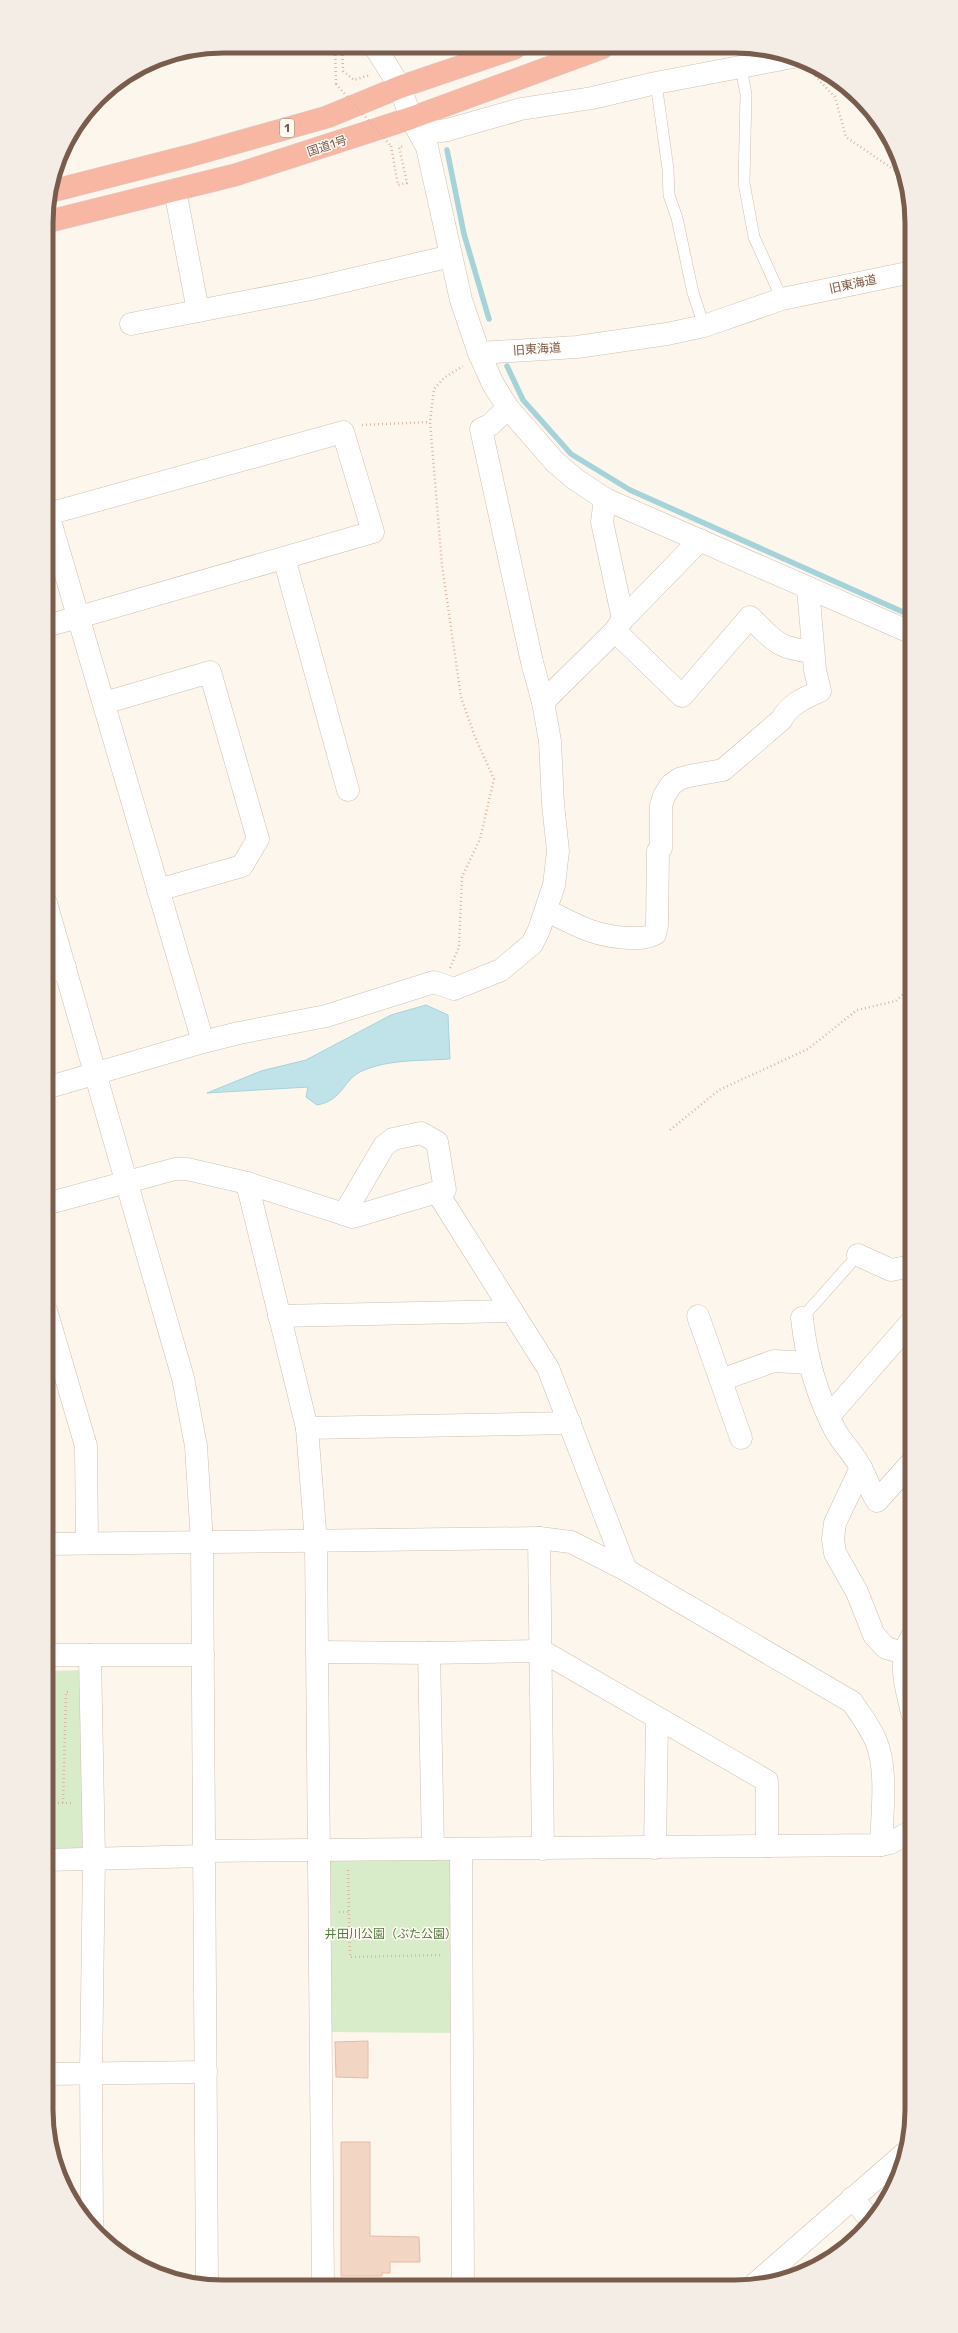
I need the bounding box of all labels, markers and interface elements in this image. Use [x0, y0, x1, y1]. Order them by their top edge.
road number: 1 [280, 119, 294, 137]
street label: 国道1号 [305, 133, 349, 159]
street label: 旧東海道 [828, 272, 878, 296]
street label: 旧東海道 [513, 340, 561, 358]
park label: 井田川公園（ぶた公園） [325, 1927, 457, 1941]

